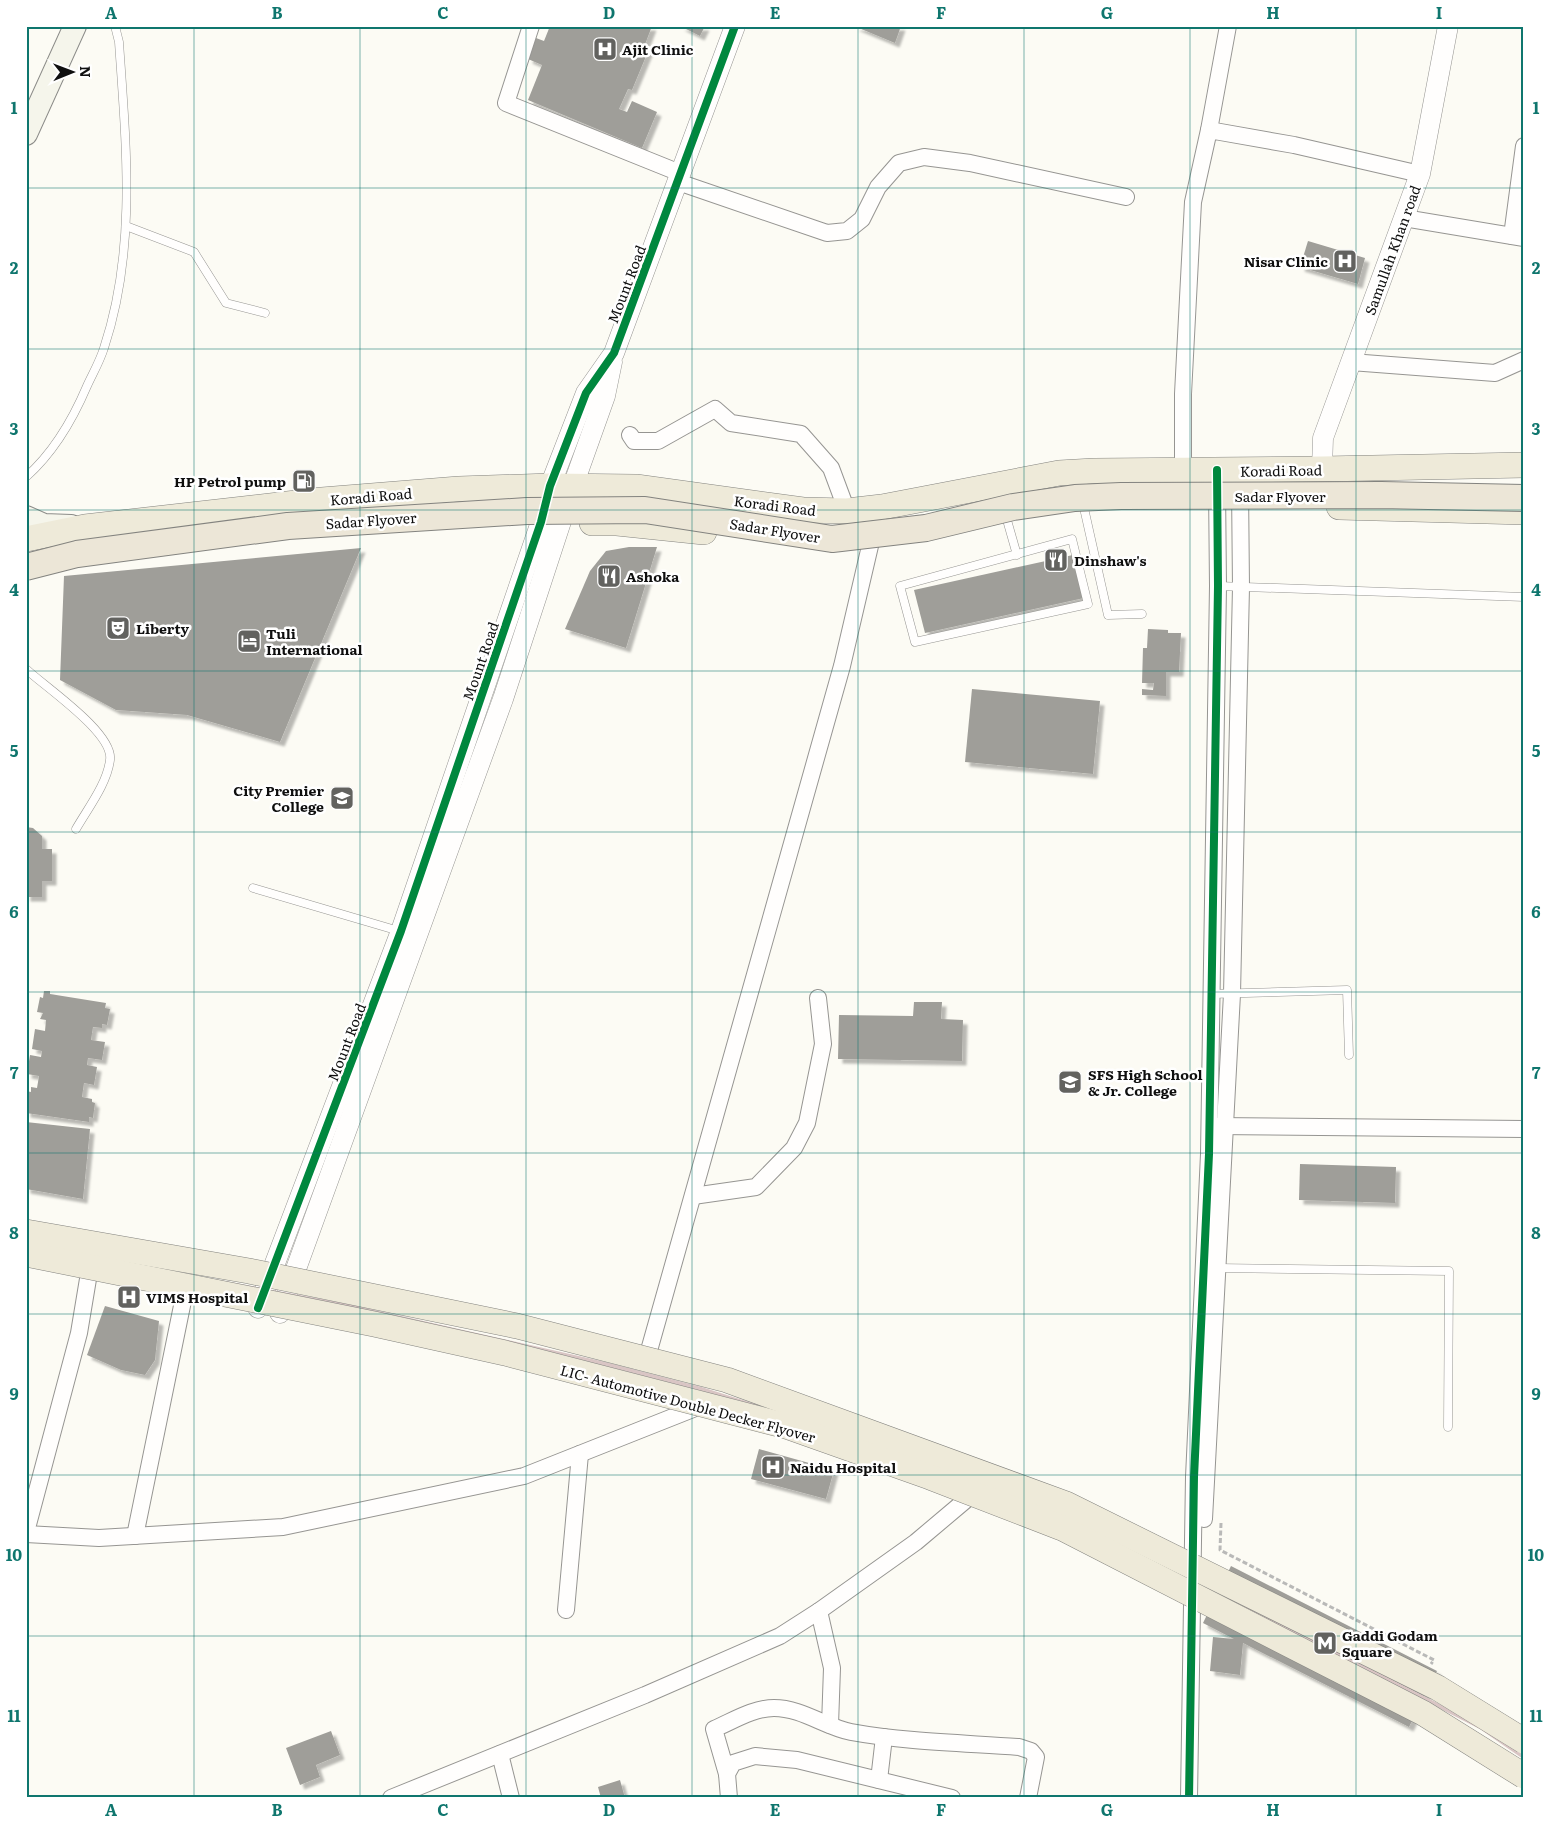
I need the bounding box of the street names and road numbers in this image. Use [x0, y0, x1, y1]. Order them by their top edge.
street label: Samullah Khan road [1359, 182, 1425, 318]
street label: Mount Road [602, 242, 650, 326]
street label: Koradi Road [1240, 459, 1323, 481]
street label: Koradi Road [329, 482, 413, 510]
street label: Sadar Flyover [1234, 486, 1326, 506]
street label: Koradi Road [733, 490, 818, 520]
street label: Sadar Flyover [325, 507, 417, 533]
street label: Sadar Flyover [728, 513, 822, 547]
street label: Mount Road [457, 619, 503, 703]
street label: Mount Road [322, 1000, 370, 1084]
street label: LIC- Automotive Double Decker Flyover [558, 1359, 818, 1447]

